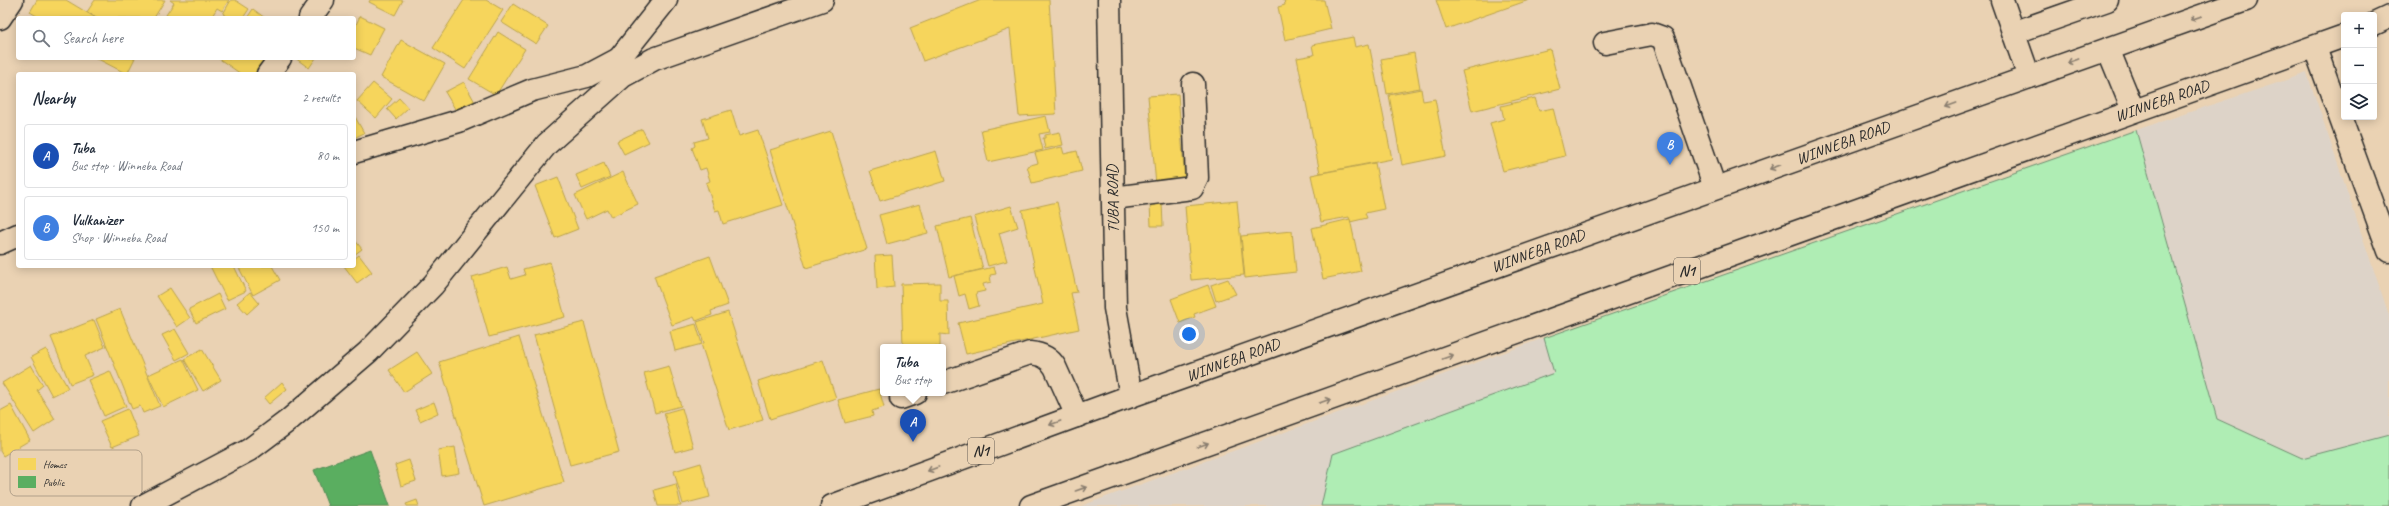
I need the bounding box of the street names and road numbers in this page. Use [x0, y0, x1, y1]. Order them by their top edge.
street label: WINNEBA ROAD [2112, 75, 2213, 126]
street label: WINNEBA ROAD [1794, 116, 1894, 169]
street label: TUBA ROAD [1102, 163, 1124, 233]
street label: WINNEBA ROAD [1489, 224, 1589, 277]
road number: N1 [1674, 258, 1700, 284]
street label: WINNEBA ROAD [1184, 333, 1284, 386]
road number: N1 [968, 438, 994, 464]

